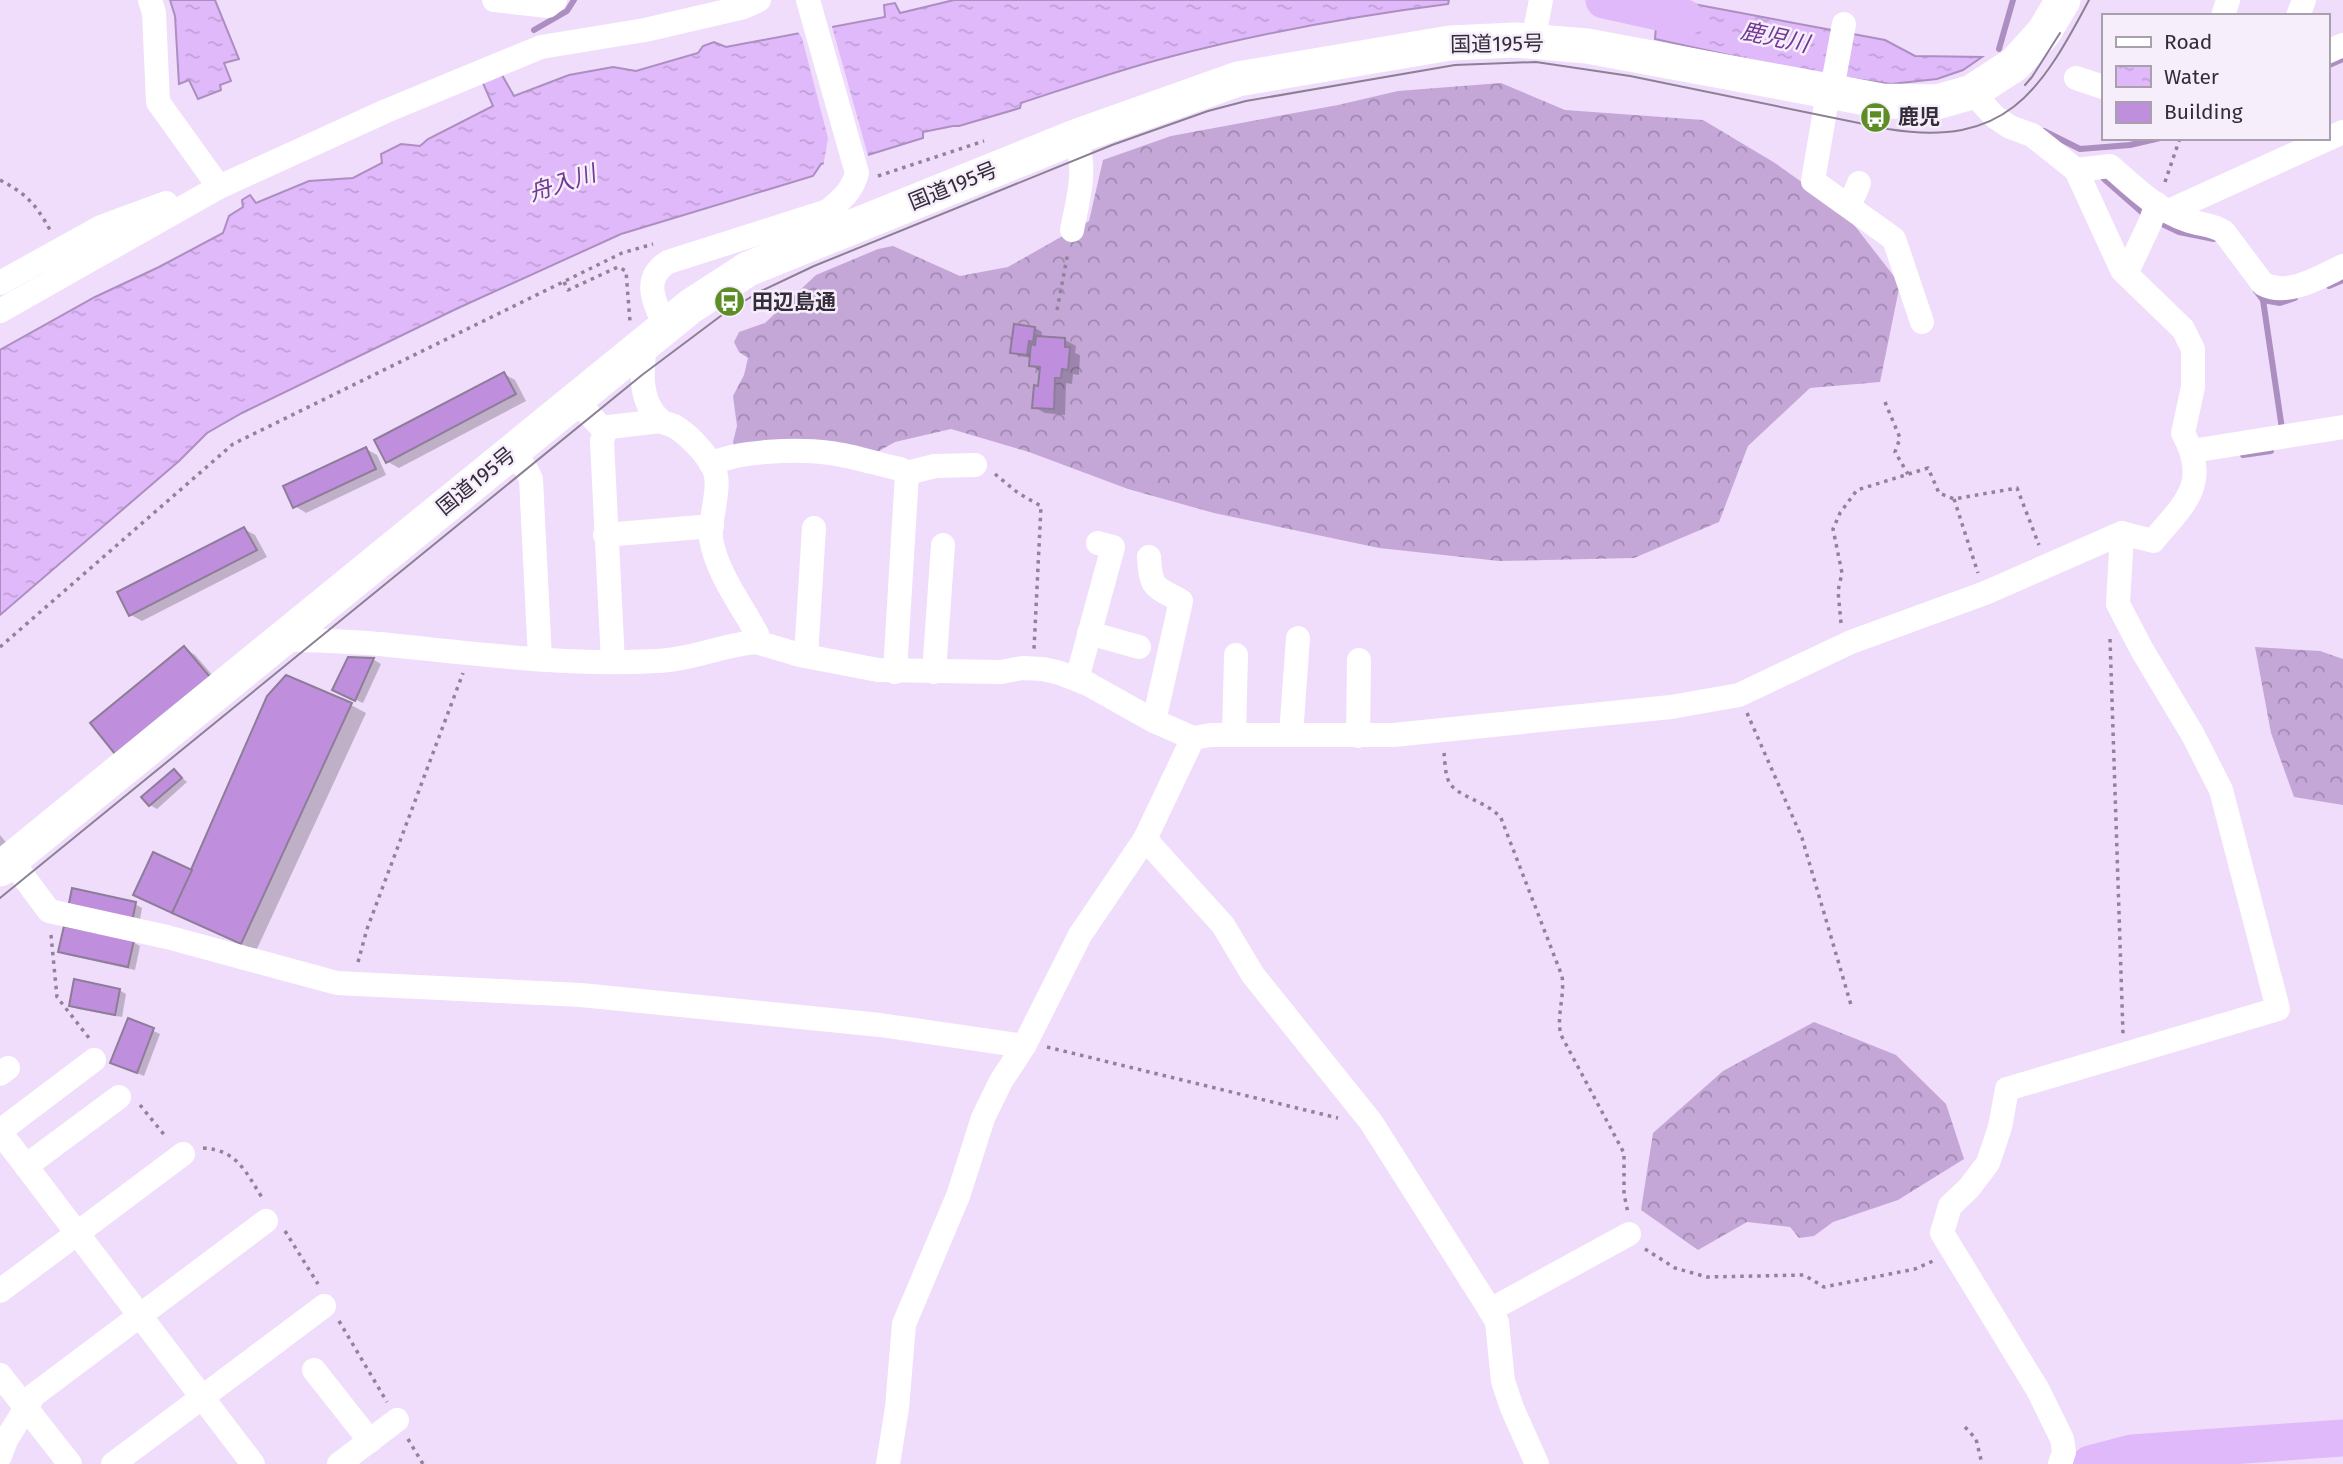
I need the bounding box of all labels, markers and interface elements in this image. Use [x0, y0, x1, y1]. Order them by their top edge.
legend [2102, 14, 2329, 140]
water label: 鹿児川 [1738, 16, 1815, 58]
text: Road [2164, 29, 2212, 55]
street label: 国道195号 [1450, 30, 1544, 58]
text: Water [2164, 64, 2219, 90]
text: Building [2164, 99, 2243, 125]
bus stop icon: 鹿児 [1858, 100, 1892, 134]
place label: 鹿児 [1898, 104, 1940, 130]
street label: 国道195号 [905, 156, 1001, 216]
water label: 舟入川 [525, 158, 602, 207]
bus stop icon: 田辺島通 [712, 285, 746, 319]
place label: 田辺島通 [752, 289, 836, 315]
street label: 国道195号 [431, 441, 521, 521]

